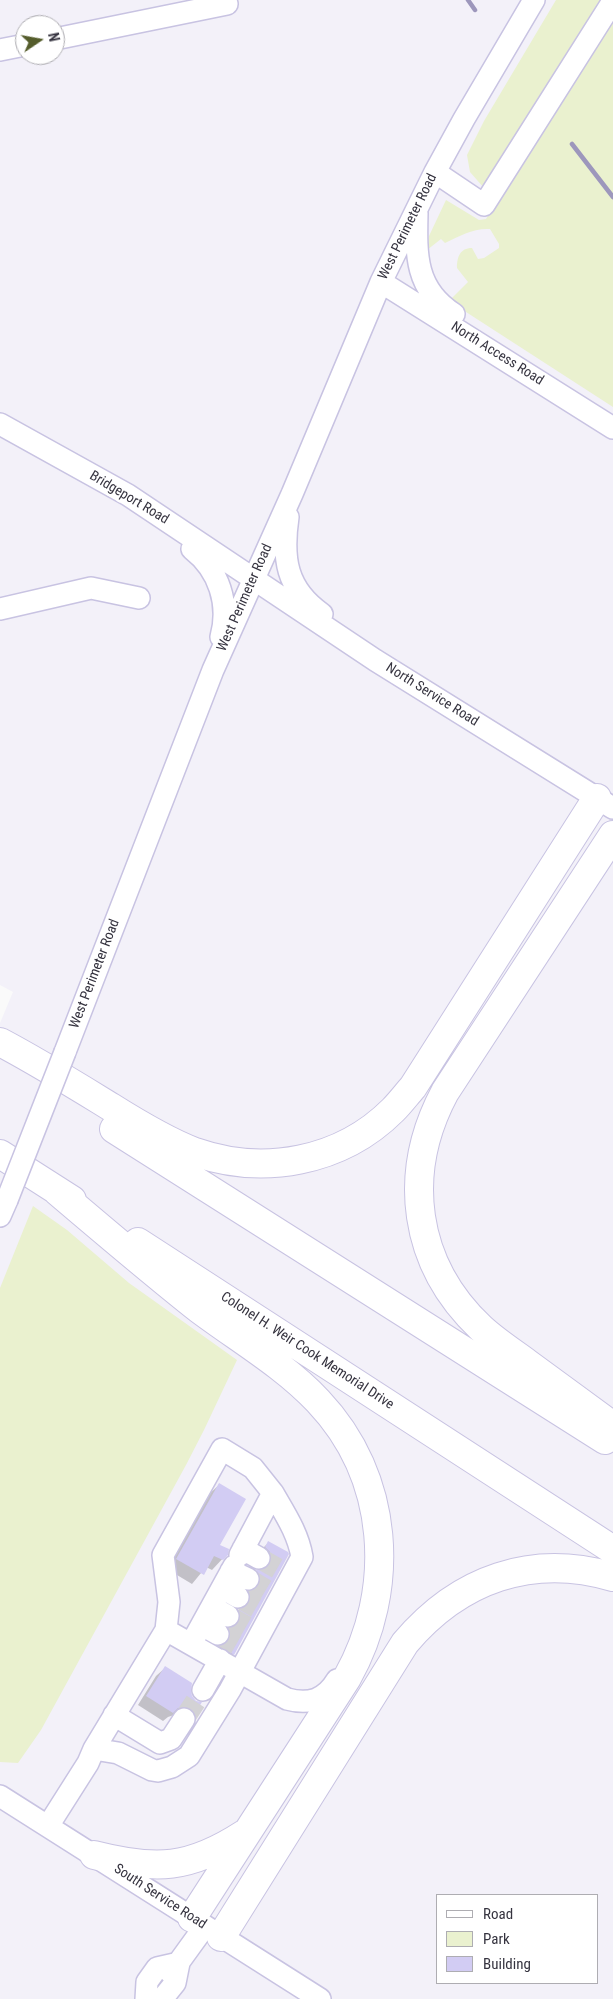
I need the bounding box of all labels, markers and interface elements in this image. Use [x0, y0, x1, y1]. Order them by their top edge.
north arrow [15, 15, 65, 65]
text: N [45, 31, 62, 43]
street label: West Perimeter Road [375, 171, 441, 283]
street label: North Access Road [448, 319, 546, 389]
street label: Bridgeport Road [86, 468, 172, 528]
street label: West Perimeter Road [214, 542, 276, 654]
street label: North Service Road [383, 660, 481, 730]
street label: West Perimeter Road [66, 917, 124, 1031]
street label: Colonel H. Weir Cook Memorial Drive [217, 1289, 397, 1413]
street label: South Service Road [111, 1861, 209, 1933]
legend [436, 1894, 598, 1984]
text: Road [483, 1905, 513, 1923]
text: Park [483, 1930, 510, 1948]
text: Building [483, 1955, 531, 1973]

